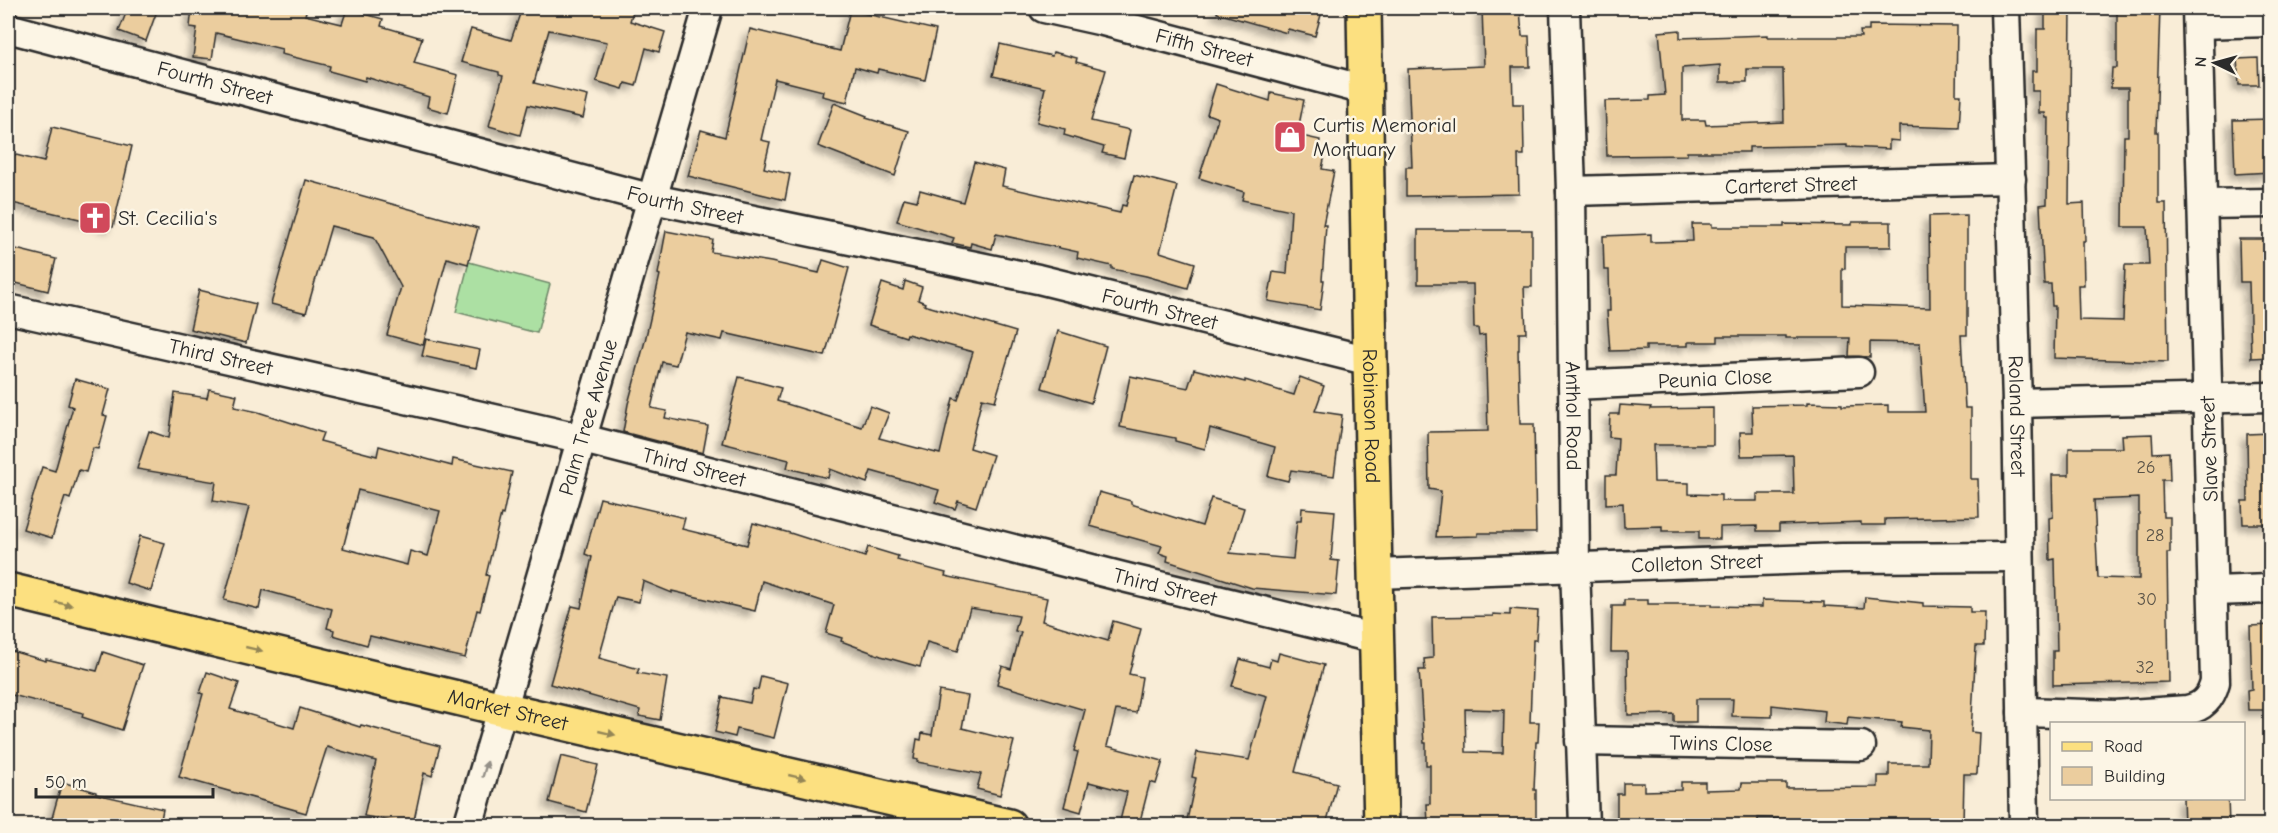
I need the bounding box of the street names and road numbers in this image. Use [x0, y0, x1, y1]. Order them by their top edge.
street label: Fifth Street [1153, 23, 1256, 72]
street label: Fourth Street [155, 56, 276, 110]
street label: Carteret Street [1725, 171, 1858, 199]
street label: Fourth Street [624, 181, 746, 230]
street label: Fourth Street [1100, 283, 1221, 335]
street label: Third Street [167, 334, 276, 381]
street label: Palm Tree Avenue [554, 336, 622, 498]
street label: Robinson Road [1358, 348, 1385, 484]
street label: Roland Street [2004, 355, 2030, 478]
street label: Anthol Road [1561, 361, 1586, 471]
street label: Peunia Close [1657, 364, 1772, 393]
street label: Slave Street [2195, 395, 2223, 502]
street label: Third Street [640, 443, 749, 492]
street label: Colleton Street [1631, 549, 1764, 577]
street label: Third Street [1111, 563, 1220, 612]
street label: Market Street [445, 684, 571, 736]
street label: Twins Close [1669, 731, 1773, 756]

